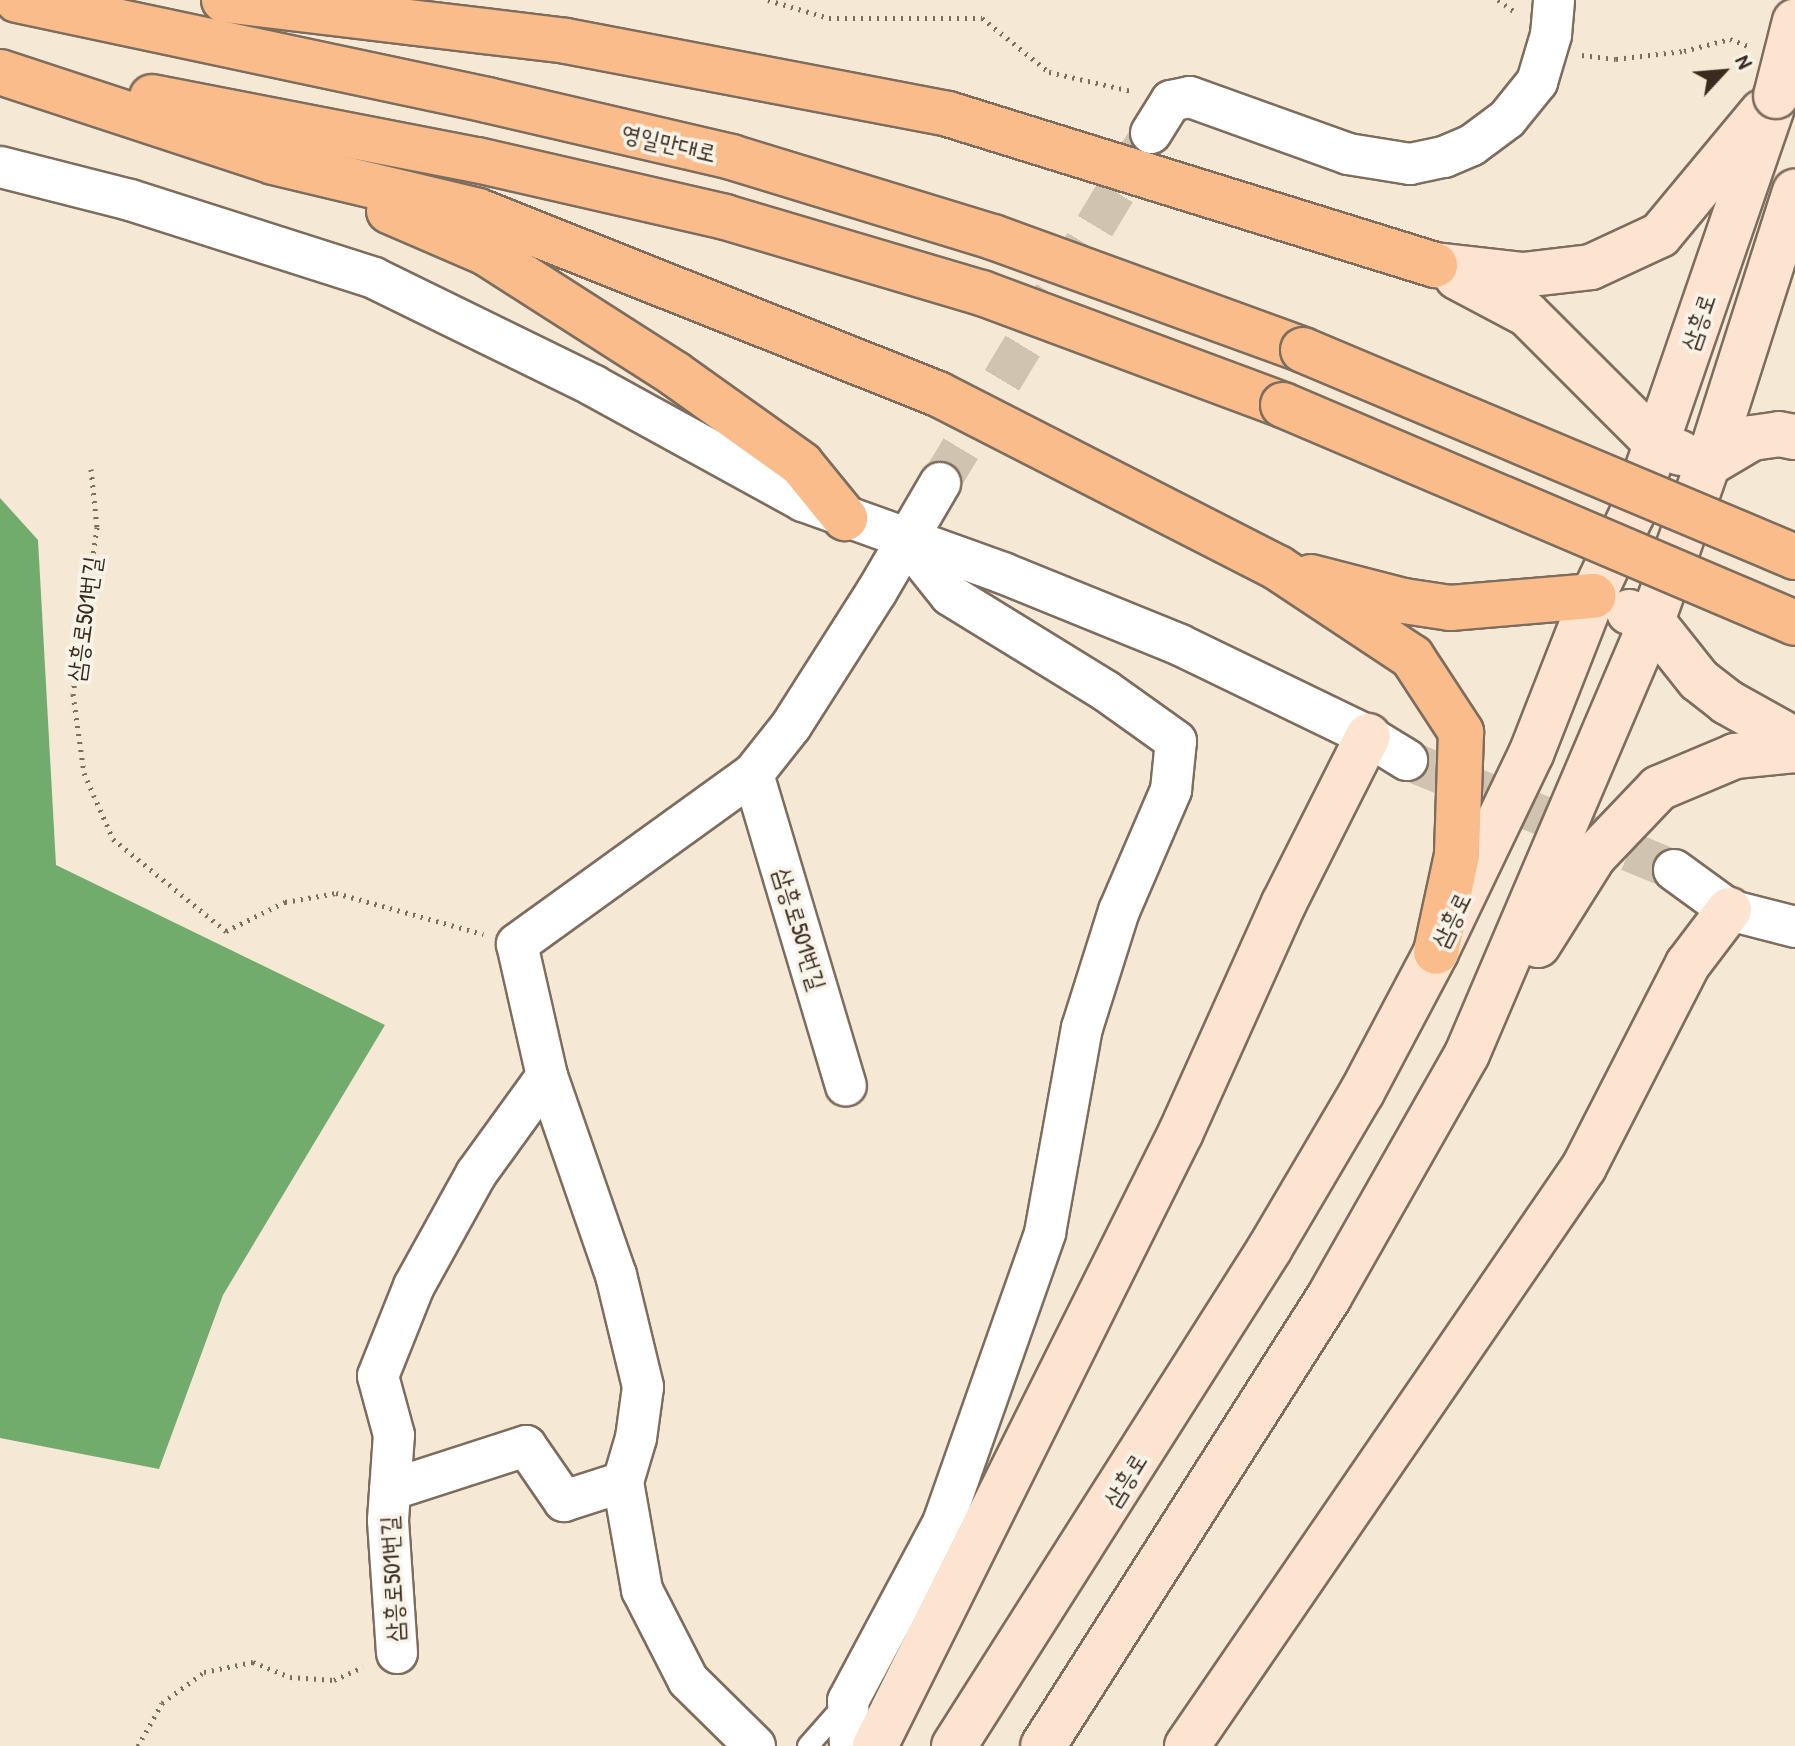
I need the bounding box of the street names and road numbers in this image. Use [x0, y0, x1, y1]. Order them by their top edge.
street label: 영일만대로 [619, 118, 719, 168]
street label: 삼흥로 [1675, 290, 1721, 354]
street label: 삼흥로501번길 [61, 555, 107, 683]
street label: 삼흥로501번길 [768, 864, 832, 994]
street label: 삼흥로 [1425, 888, 1477, 952]
street label: 삼흥로 [1097, 1448, 1153, 1512]
street label: 삼흥로501번길 [374, 1515, 410, 1643]

